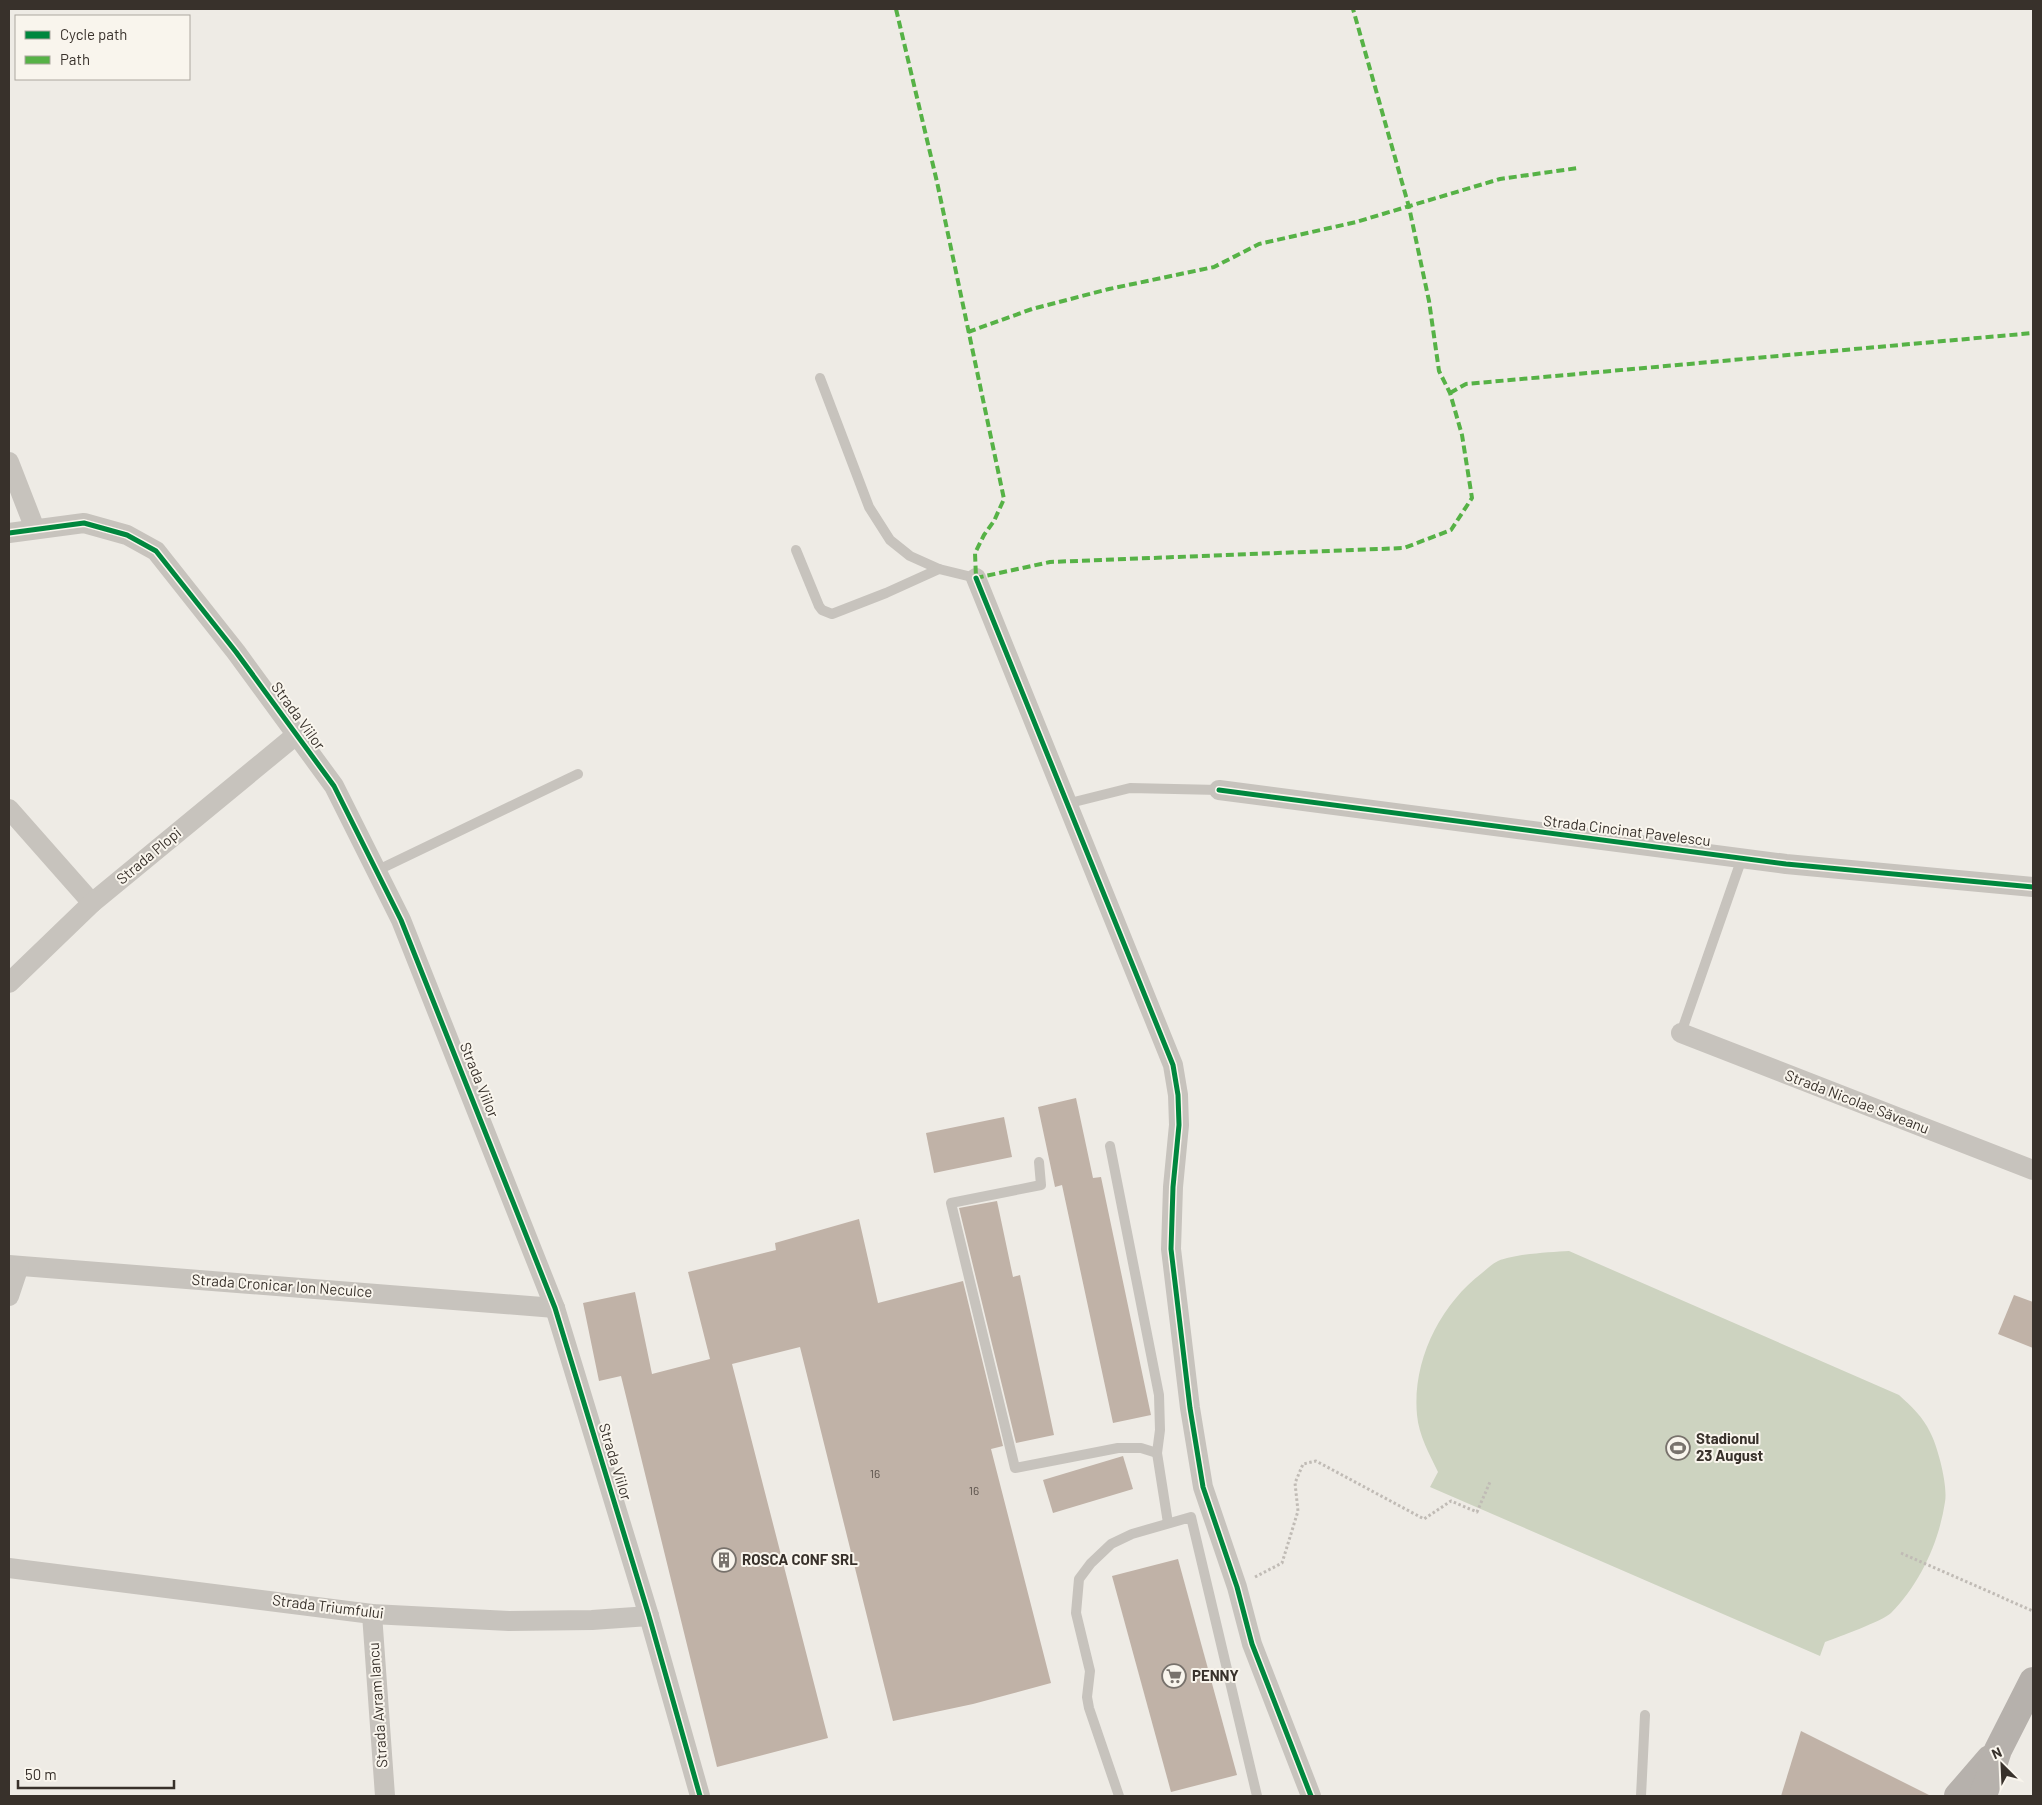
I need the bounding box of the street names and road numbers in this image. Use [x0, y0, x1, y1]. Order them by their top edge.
street label: Strada Viilor [268, 678, 330, 753]
street label: Strada Cincinat Pavelescu [1542, 811, 1712, 849]
street label: Strada Plopi [112, 823, 184, 887]
street label: Strada Viilor [457, 1039, 503, 1120]
street label: Strada Nicolae Săveanu [1783, 1065, 1932, 1137]
street label: Strada Cronicar Ion Neculce [191, 1270, 373, 1300]
street label: Strada Viilor [596, 1421, 636, 1503]
street label: Strada Triumfului [271, 1590, 385, 1622]
street label: Strada Avram Iancu [364, 1642, 390, 1768]

